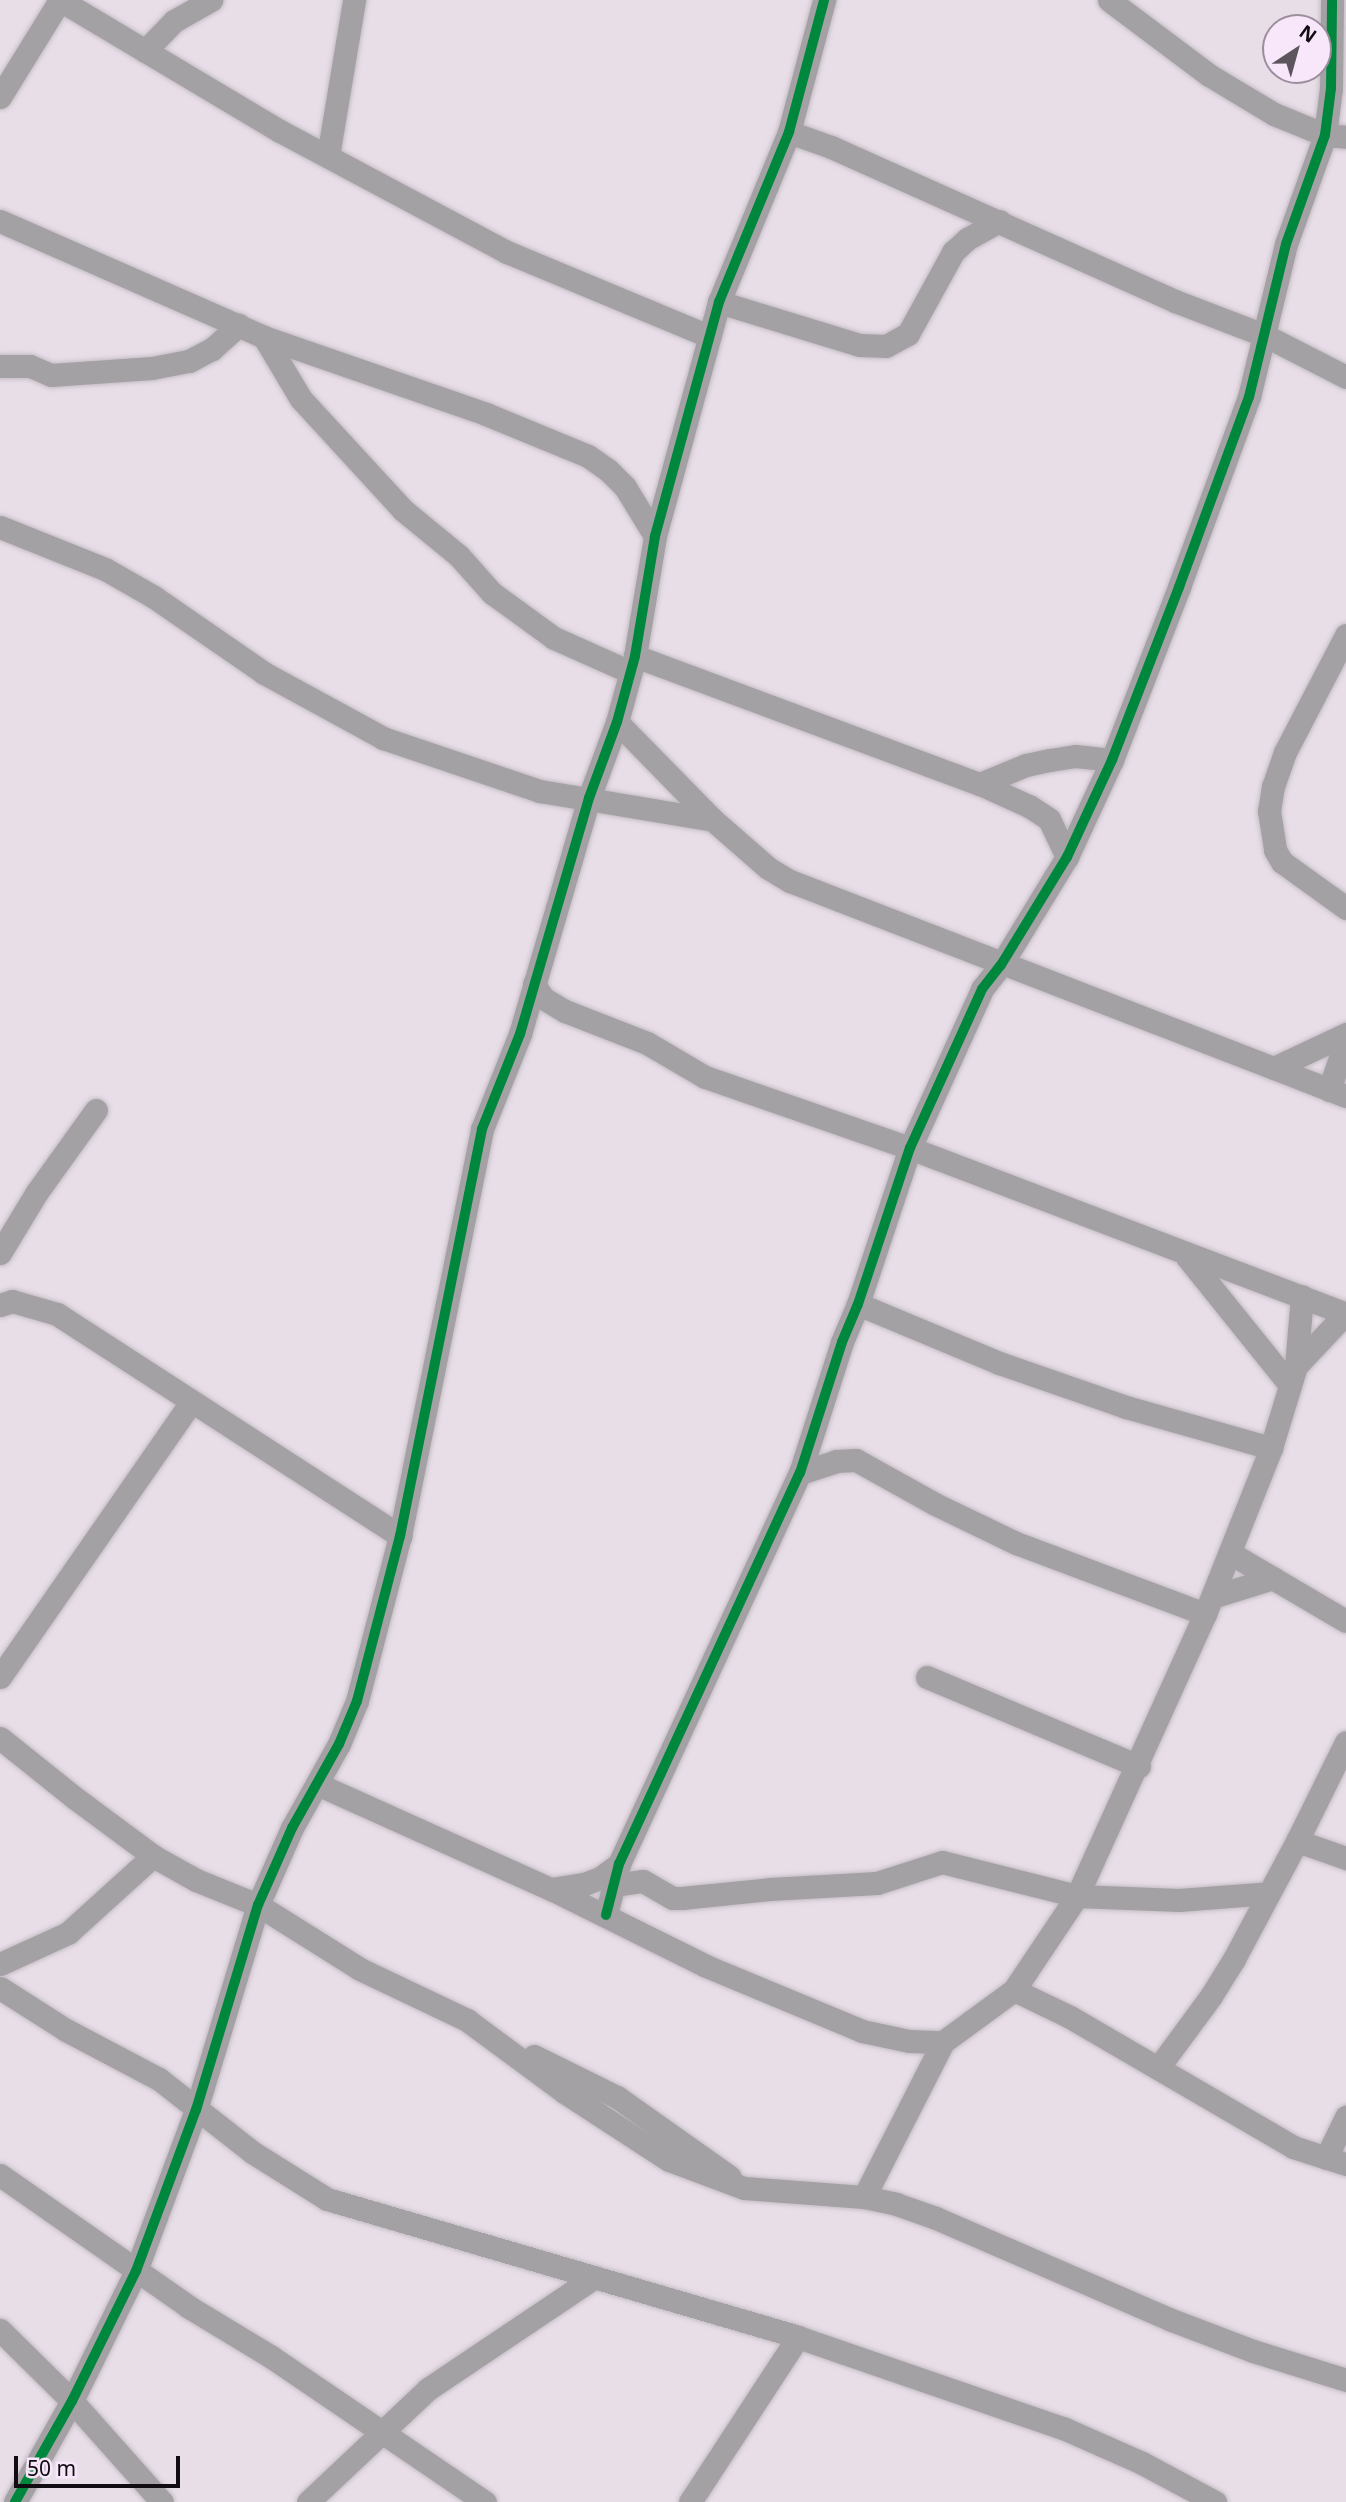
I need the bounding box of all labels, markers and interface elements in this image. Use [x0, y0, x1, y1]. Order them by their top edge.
north arrow [1262, 14, 1332, 84]
text: N [1294, 19, 1322, 49]
scale bar [18, 2442, 184, 2486]
text: 50 m [27, 2454, 76, 2482]

